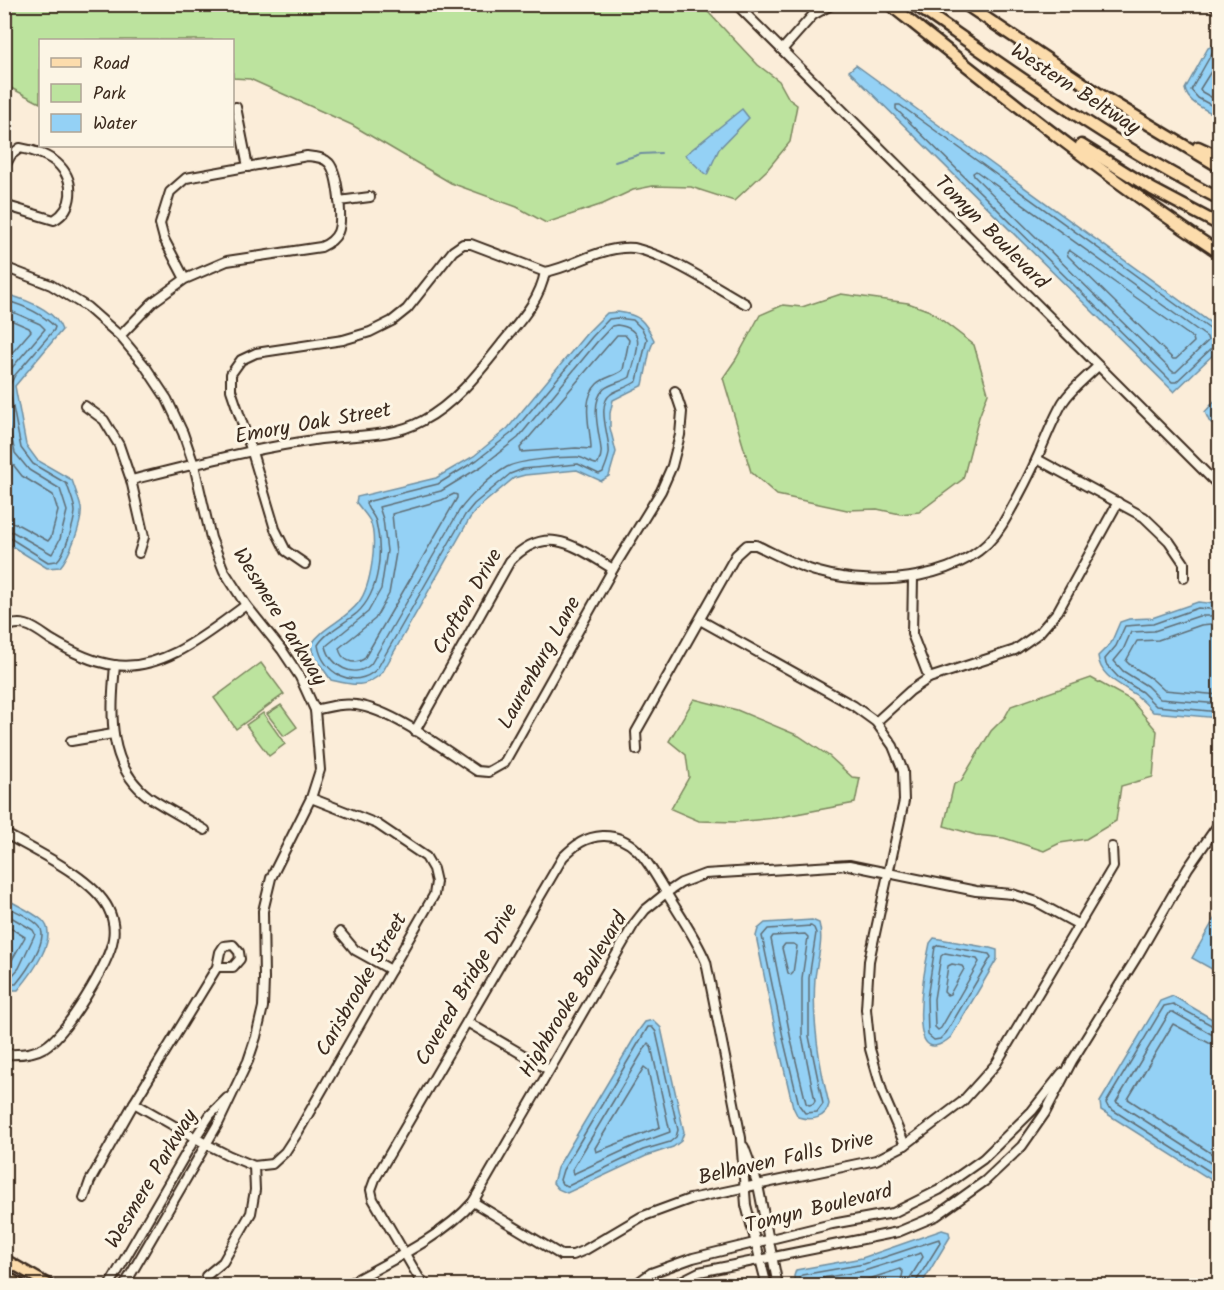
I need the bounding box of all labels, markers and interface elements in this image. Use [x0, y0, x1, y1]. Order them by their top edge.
street label: Western Beltway [1004, 36, 1147, 144]
legend [39, 39, 234, 147]
text: Road [93, 50, 130, 79]
text: Park [93, 80, 126, 109]
text: Water [93, 110, 138, 139]
street label: Tomyn Boulevard [926, 168, 1056, 298]
street label: Emory Oak Street [232, 394, 395, 454]
street label: Wesmere Parkway [223, 541, 335, 693]
street label: Crofton Drive [424, 542, 512, 661]
street label: Laurenburg Lane [490, 590, 590, 735]
street label: Covered Bridge Drive [407, 897, 527, 1073]
street label: Highbrooke Boulevard [511, 905, 637, 1084]
street label: Carisbrooke Street [307, 906, 417, 1063]
street label: Wesmere Parkway [97, 1103, 207, 1255]
street label: Belhaven Falls Drive [695, 1123, 878, 1195]
street label: Tomyn Boulevard [742, 1175, 897, 1243]

